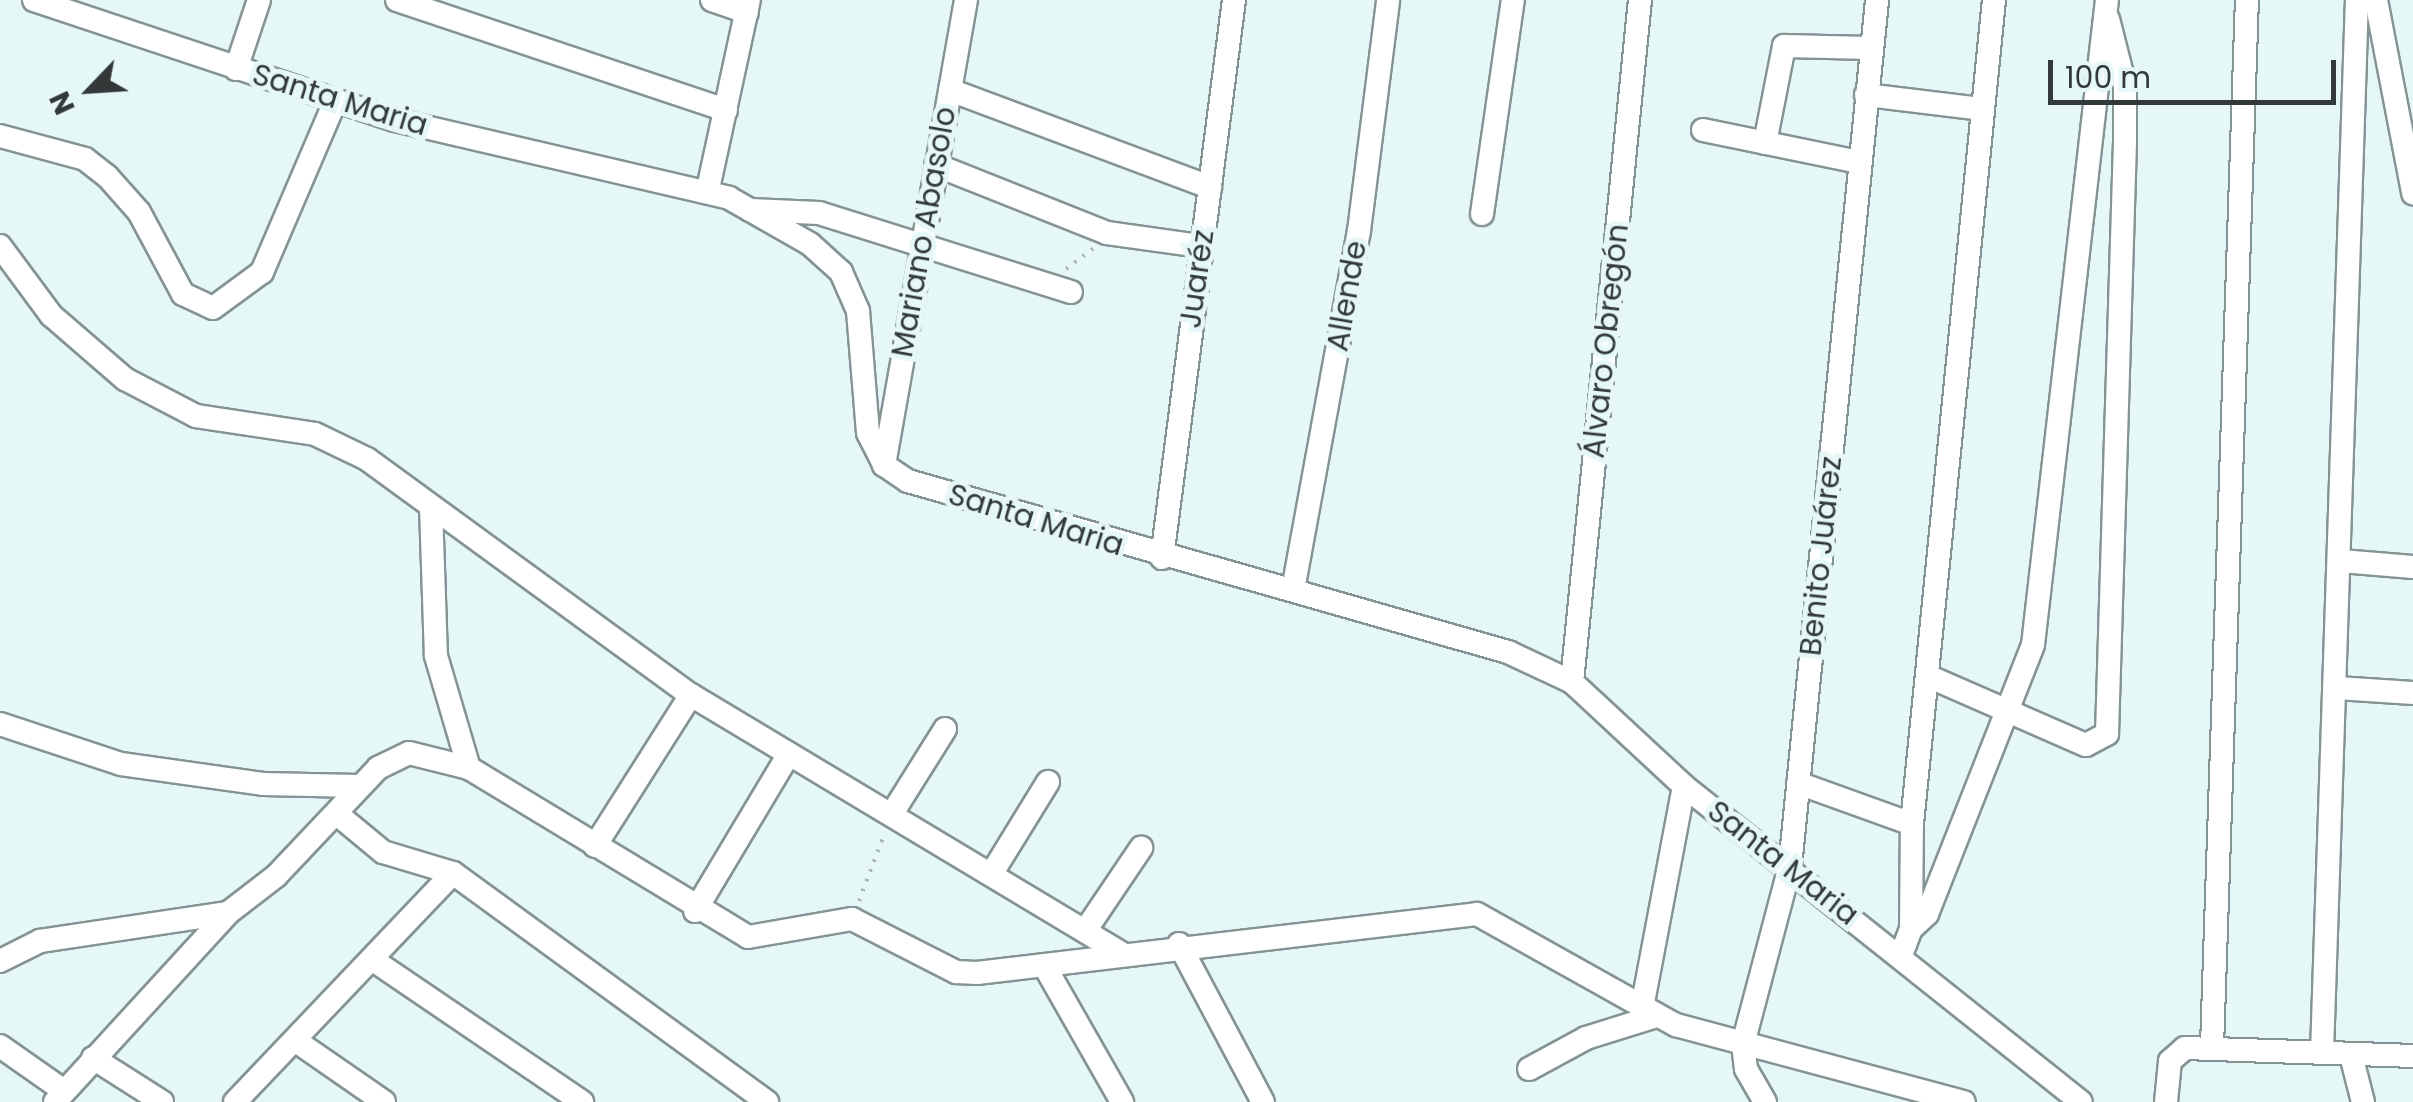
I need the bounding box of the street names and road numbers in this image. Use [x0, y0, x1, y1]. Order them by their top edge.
street label: Santa Maria [248, 56, 432, 144]
street label: Mariano Abasolo [884, 104, 964, 360]
street label: Álvaro Obregón [1576, 222, 1636, 460]
street label: Juaréz [1172, 228, 1222, 330]
street label: Allende [1320, 238, 1374, 354]
street label: Benito Juárez [1793, 454, 1849, 658]
street label: Santa Maria [944, 476, 1128, 564]
street label: Santa Maria [1701, 793, 1865, 933]

